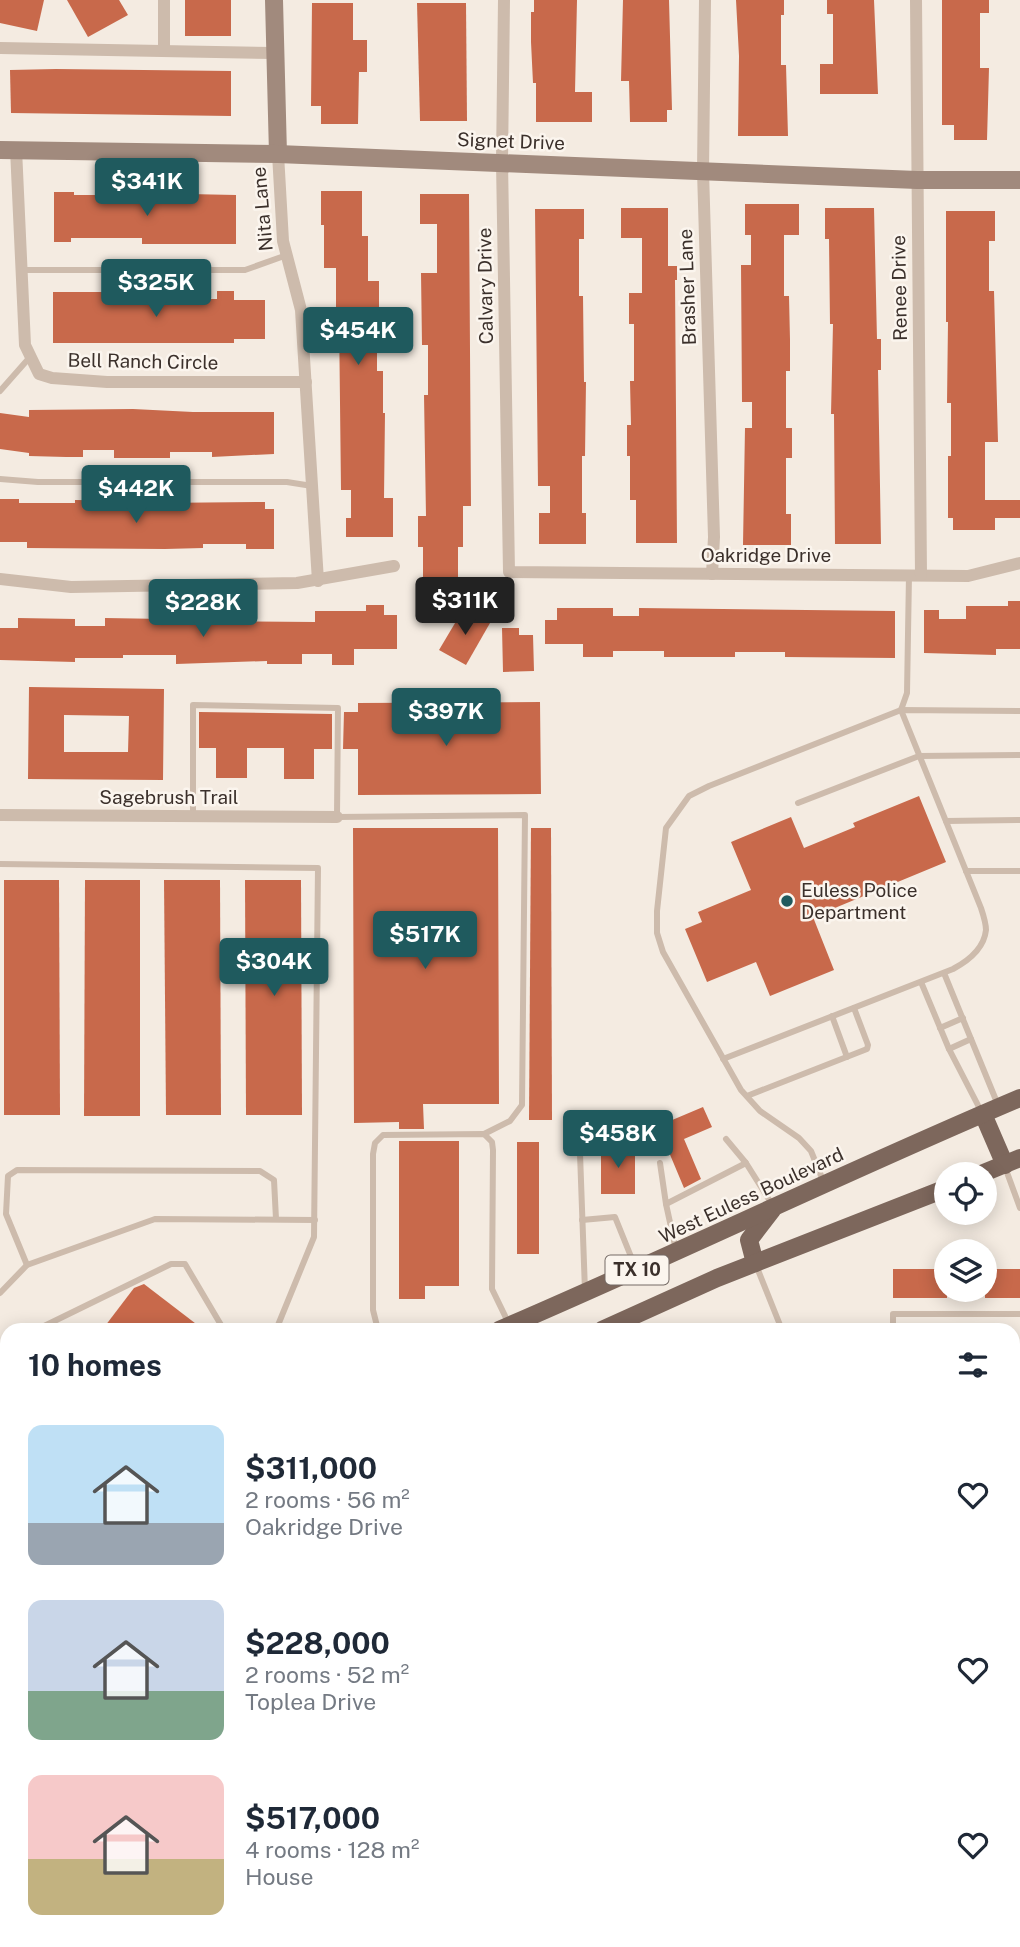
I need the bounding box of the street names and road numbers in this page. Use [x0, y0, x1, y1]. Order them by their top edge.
street label: Signet Drive [457, 128, 565, 154]
street label: Nita Lane [247, 166, 277, 252]
street label: Calvary Drive [473, 228, 497, 344]
street label: Brasher Lane [674, 228, 700, 346]
street label: Renee Drive [887, 235, 911, 341]
street label: Bell Ranch Circle [67, 349, 219, 373]
street label: Oakridge Drive [701, 544, 831, 566]
street label: Sagebrush Trail [99, 786, 239, 808]
street label: West Euless Boulevard [655, 1143, 847, 1247]
road number: TX 10 [606, 1255, 668, 1284]

